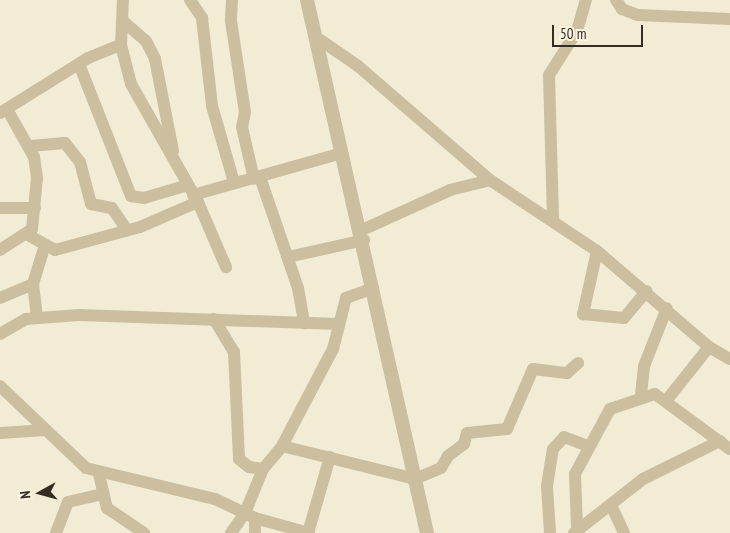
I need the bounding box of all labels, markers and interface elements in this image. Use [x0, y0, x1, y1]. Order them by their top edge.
scale bar [555, 15, 646, 47]
text: 50 m [560, 24, 586, 43]
north arrow [15, 468, 65, 518]
text: N [16, 490, 35, 500]

